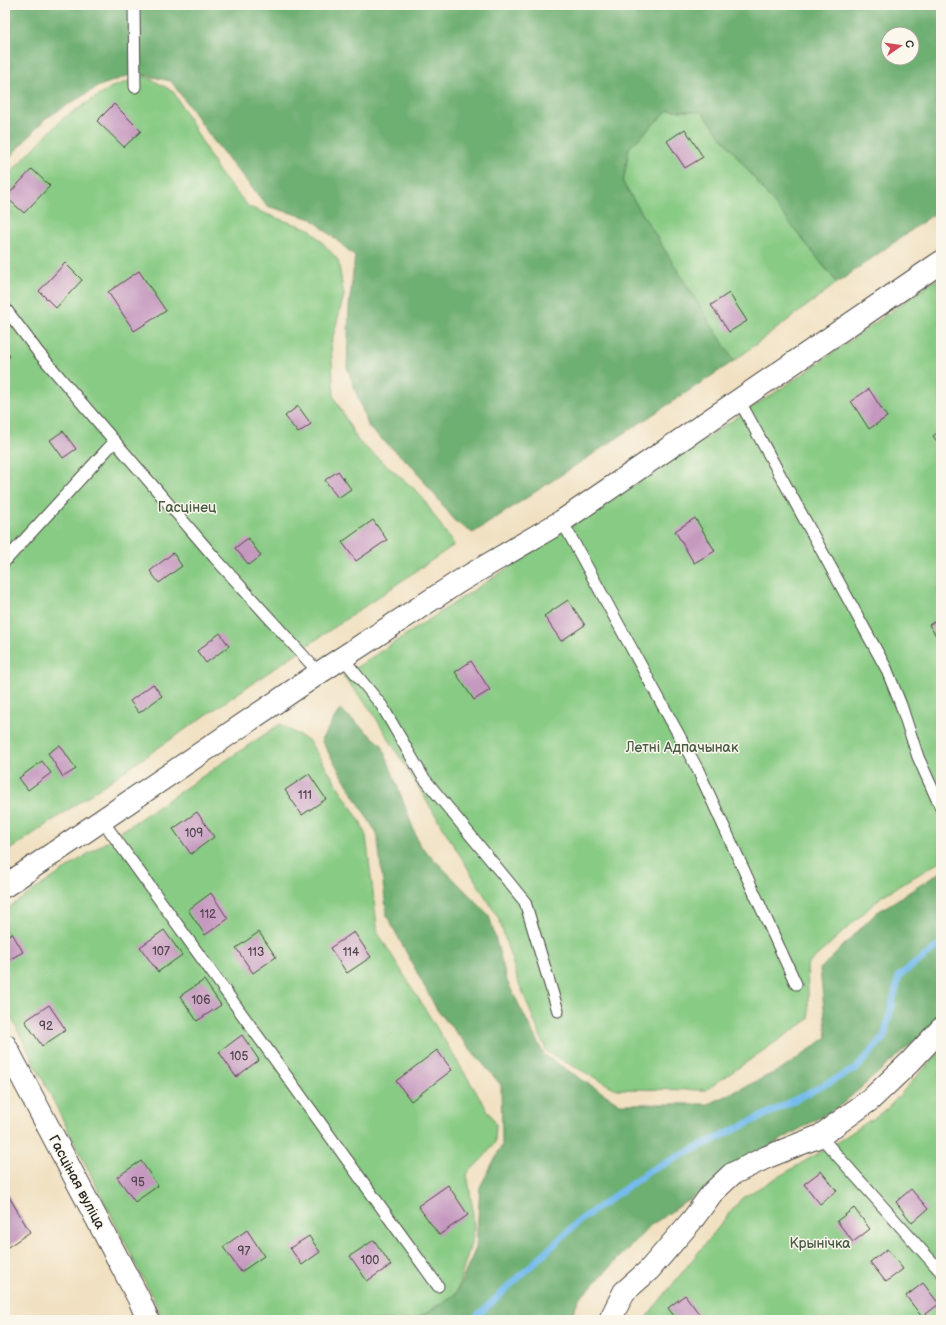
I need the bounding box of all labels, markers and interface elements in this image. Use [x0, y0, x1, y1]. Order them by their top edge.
north arrow [880, 26, 920, 66]
text: С [902, 39, 917, 49]
park label: Гасцінец [158, 499, 216, 516]
park label: Летні Адпачынак [625, 739, 739, 756]
house number: 111 [298, 788, 312, 803]
house number: 109 [185, 826, 203, 841]
house number: 112 [200, 907, 216, 922]
house number: 107 [152, 944, 170, 959]
house number: 113 [248, 945, 264, 960]
house number: 114 [343, 945, 360, 960]
house number: 106 [191, 993, 211, 1008]
house number: 92 [39, 1019, 53, 1034]
house number: 105 [230, 1049, 248, 1064]
street label: Гасціная вуліца [45, 1132, 109, 1233]
house number: 95 [131, 1175, 145, 1190]
park label: Крынічка [789, 1235, 851, 1252]
house number: 97 [238, 1244, 251, 1259]
house number: 100 [361, 1253, 379, 1268]

